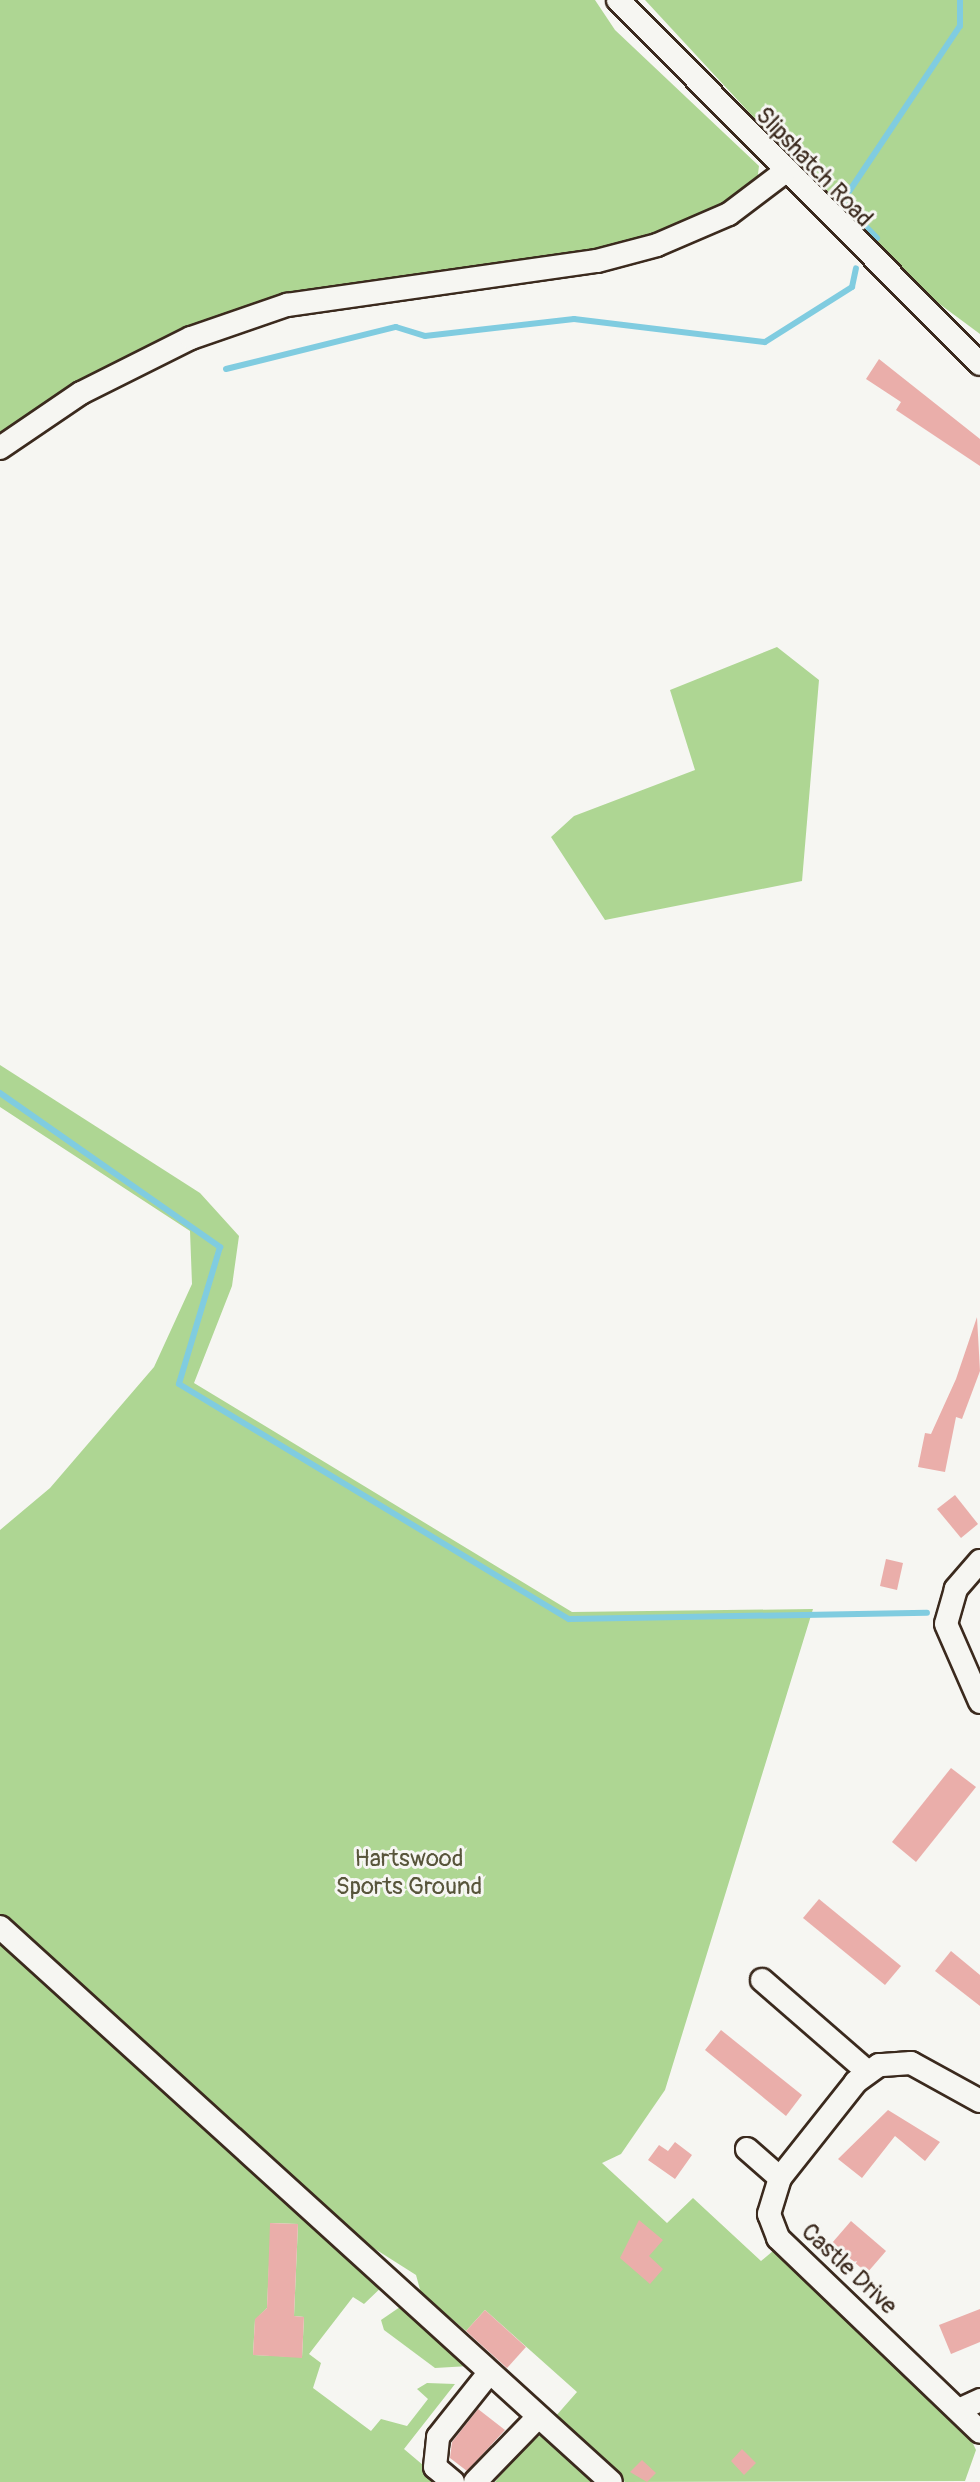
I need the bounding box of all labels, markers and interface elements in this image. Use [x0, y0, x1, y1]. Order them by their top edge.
street label: Slipshatch Road [750, 101, 878, 233]
park label: Hartswood Sports Ground [336, 1845, 482, 1901]
street label: Castle Drive [795, 2217, 903, 2321]

